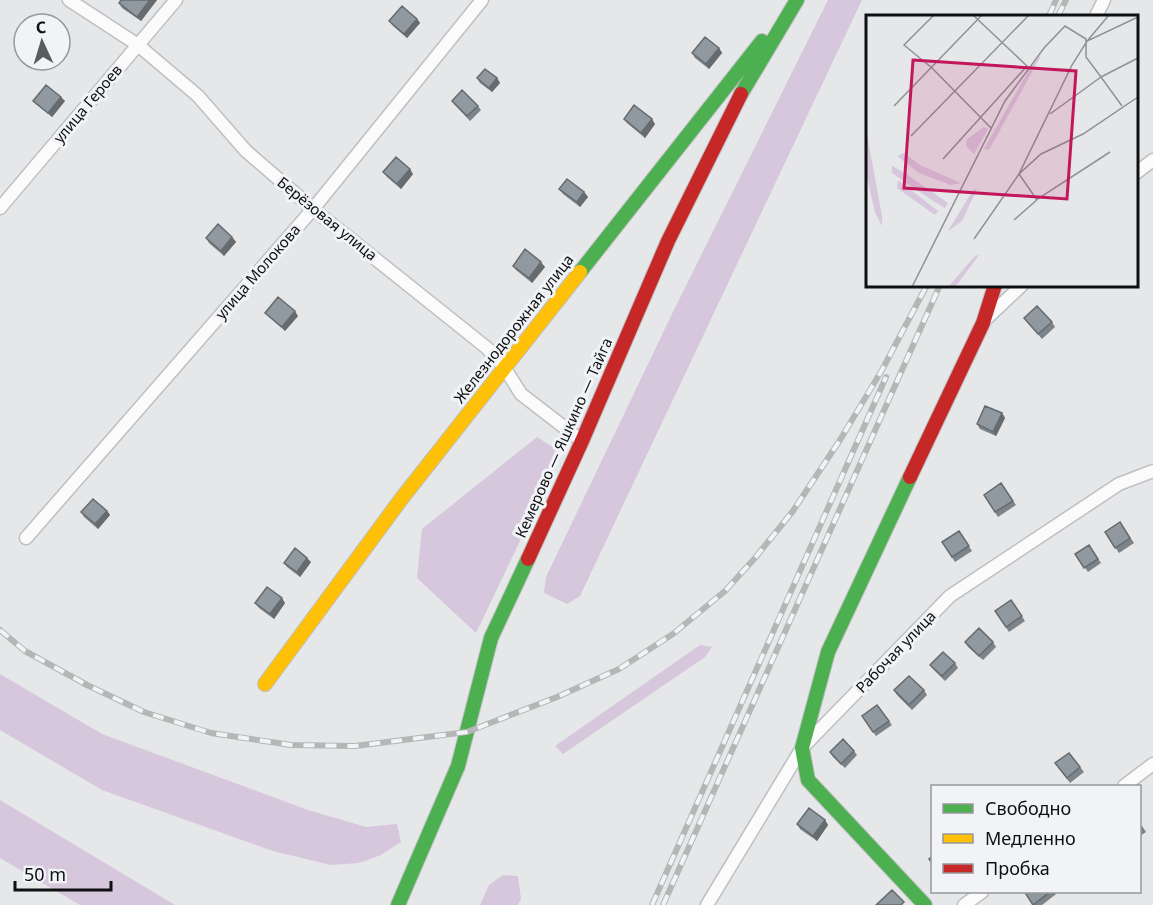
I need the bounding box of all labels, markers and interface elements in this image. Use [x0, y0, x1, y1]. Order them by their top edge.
north arrow [12, 12, 72, 72]
inset map [866, 15, 1138, 286]
text: С [35, 16, 47, 38]
street label: улица Героев [49, 60, 126, 147]
street label: Берёзовая улица [274, 172, 382, 265]
street label: улица Молокова [210, 219, 304, 323]
street label: Железнодорожная улица [449, 250, 578, 407]
street label: Кемерово — Яшкино — Тайга [510, 334, 616, 541]
street label: Рабочая улица [851, 606, 940, 697]
legend [931, 785, 1141, 893]
text: Свободно [985, 796, 1071, 820]
text: Медленно [985, 826, 1076, 850]
scale bar [15, 854, 111, 892]
text: Пробка [985, 856, 1050, 880]
text: 50 m [24, 862, 66, 886]

